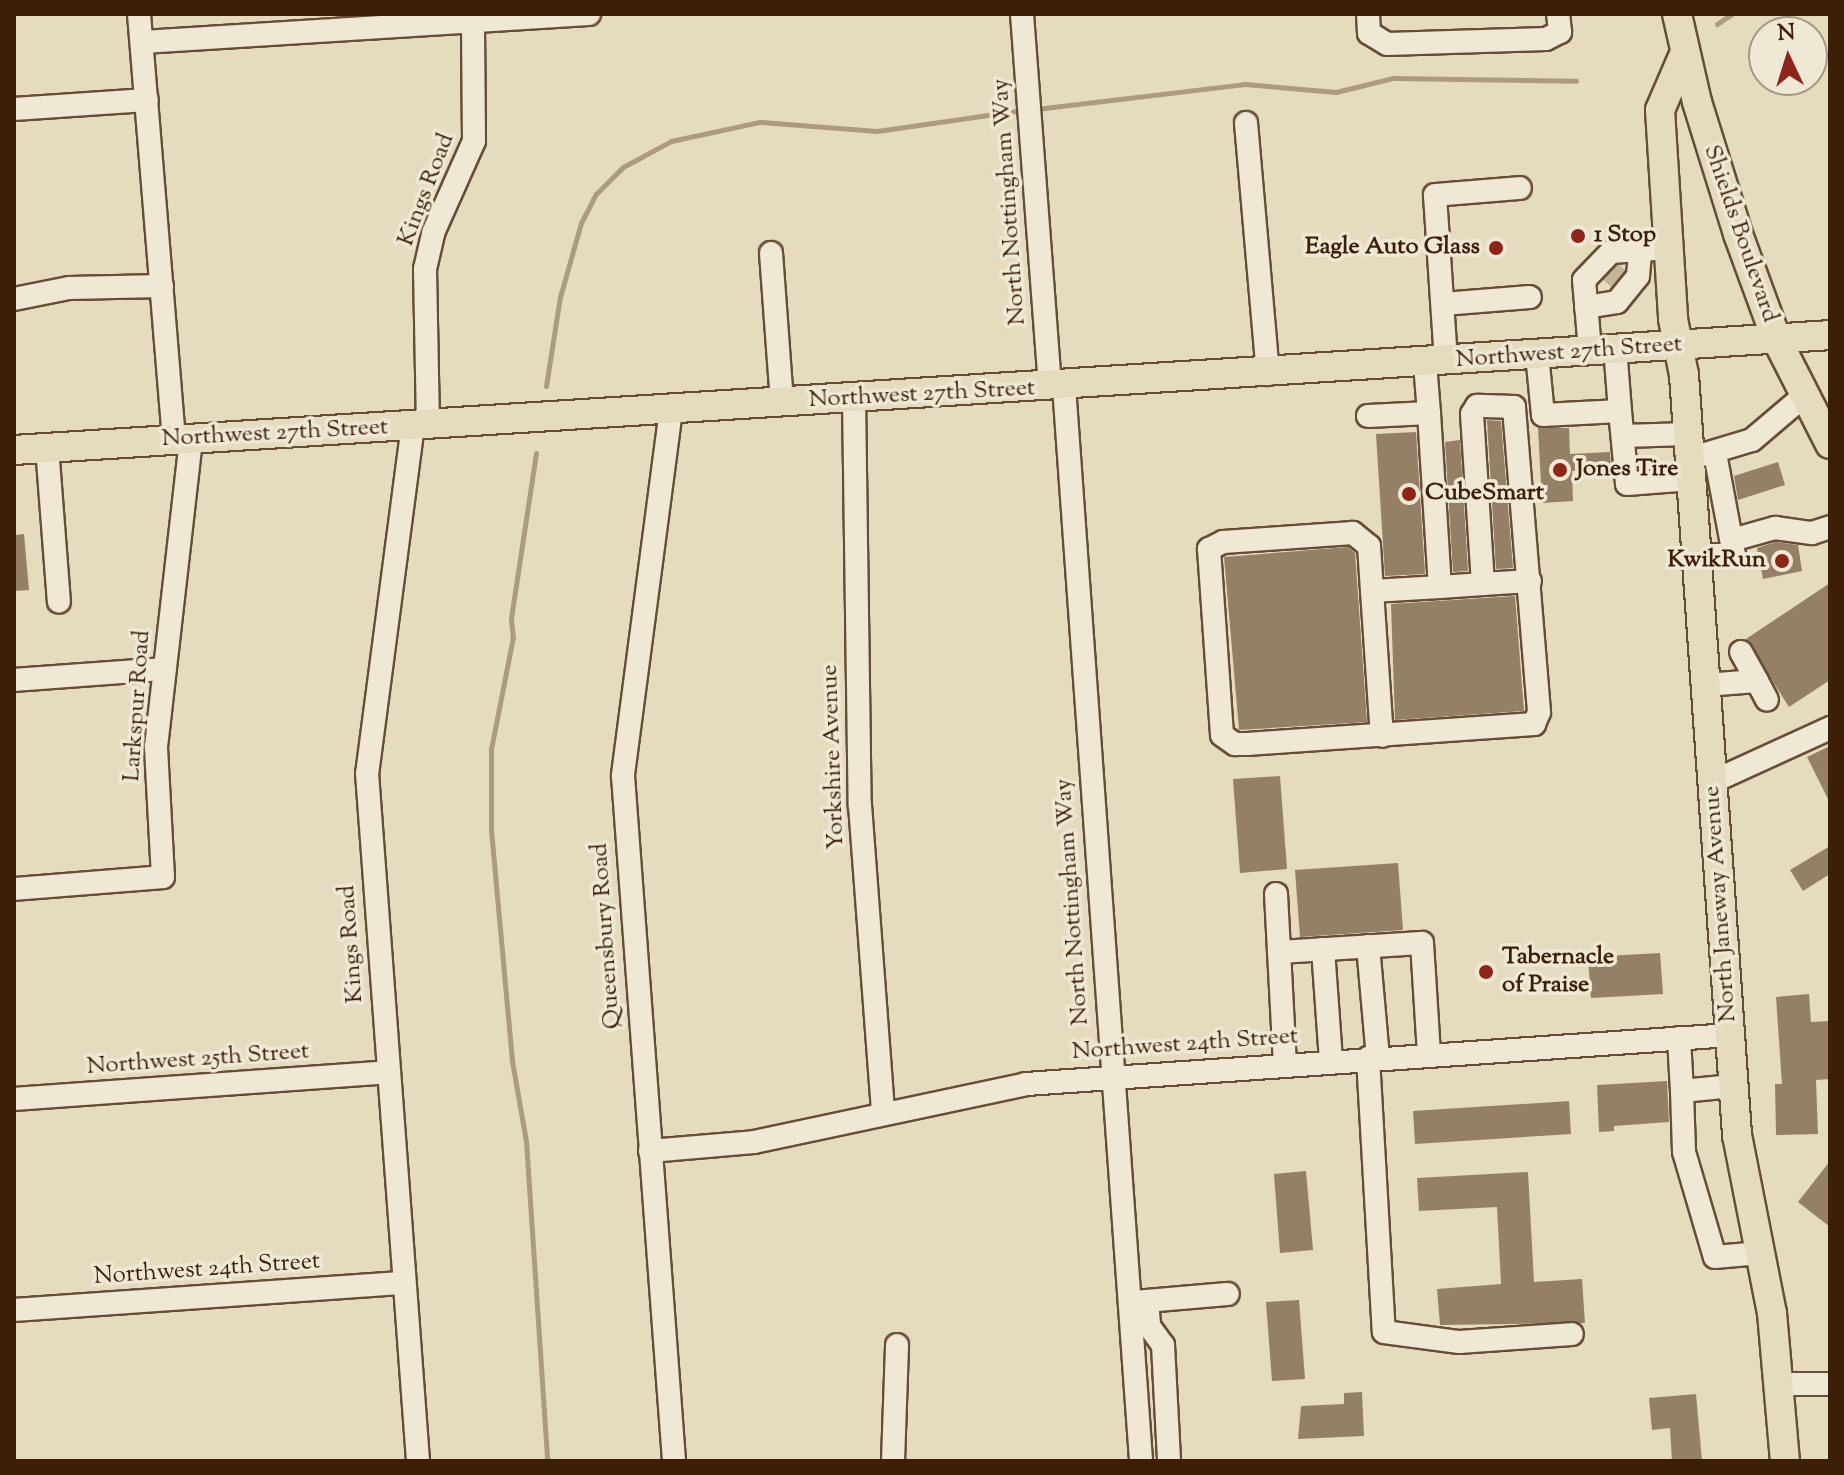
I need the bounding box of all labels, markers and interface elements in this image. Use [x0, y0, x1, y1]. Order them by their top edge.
north arrow [1748, 16, 1828, 96]
text: N [1777, 17, 1796, 51]
street label: North Nottingham Way [987, 78, 1033, 326]
street label: Kings Road [392, 130, 462, 250]
street label: Shields Boulevard [1696, 141, 1784, 327]
place label: 1 Stop [1594, 222, 1656, 250]
marker: 1 Stop [1569, 227, 1587, 245]
place label: Eagle Auto Glass [1305, 234, 1480, 262]
marker: Eagle Auto Glass [1487, 239, 1505, 257]
street label: Northwest 27th Street [1455, 331, 1683, 375]
street label: Northwest 27th Street [808, 375, 1036, 415]
street label: Northwest 27th Street [161, 414, 389, 454]
place label: Jones Tire [1576, 456, 1678, 484]
marker: Jones Tire [1551, 461, 1569, 479]
place label: CubeSmart [1425, 480, 1544, 508]
marker: CubeSmart [1400, 485, 1418, 503]
place label: KwikRun [1668, 547, 1766, 575]
marker: KwikRun [1773, 552, 1791, 570]
street label: Larkspur Road [118, 629, 158, 783]
street label: Yorkshire Avenue [816, 664, 852, 850]
street label: North Nottingham Way [1050, 778, 1096, 1026]
street label: North Janeway Avenue [1698, 785, 1744, 1023]
street label: Queensbury Road [586, 842, 628, 1030]
street label: Kings Road [334, 884, 370, 1004]
place label: Tabernacle of Praise [1502, 944, 1614, 1000]
marker: Tabernacle of Praise [1477, 963, 1495, 981]
street label: Northwest 24th Street [1071, 1023, 1299, 1067]
street label: Northwest 25th Street [86, 1038, 310, 1082]
street label: Northwest 24th Street [93, 1248, 321, 1292]

